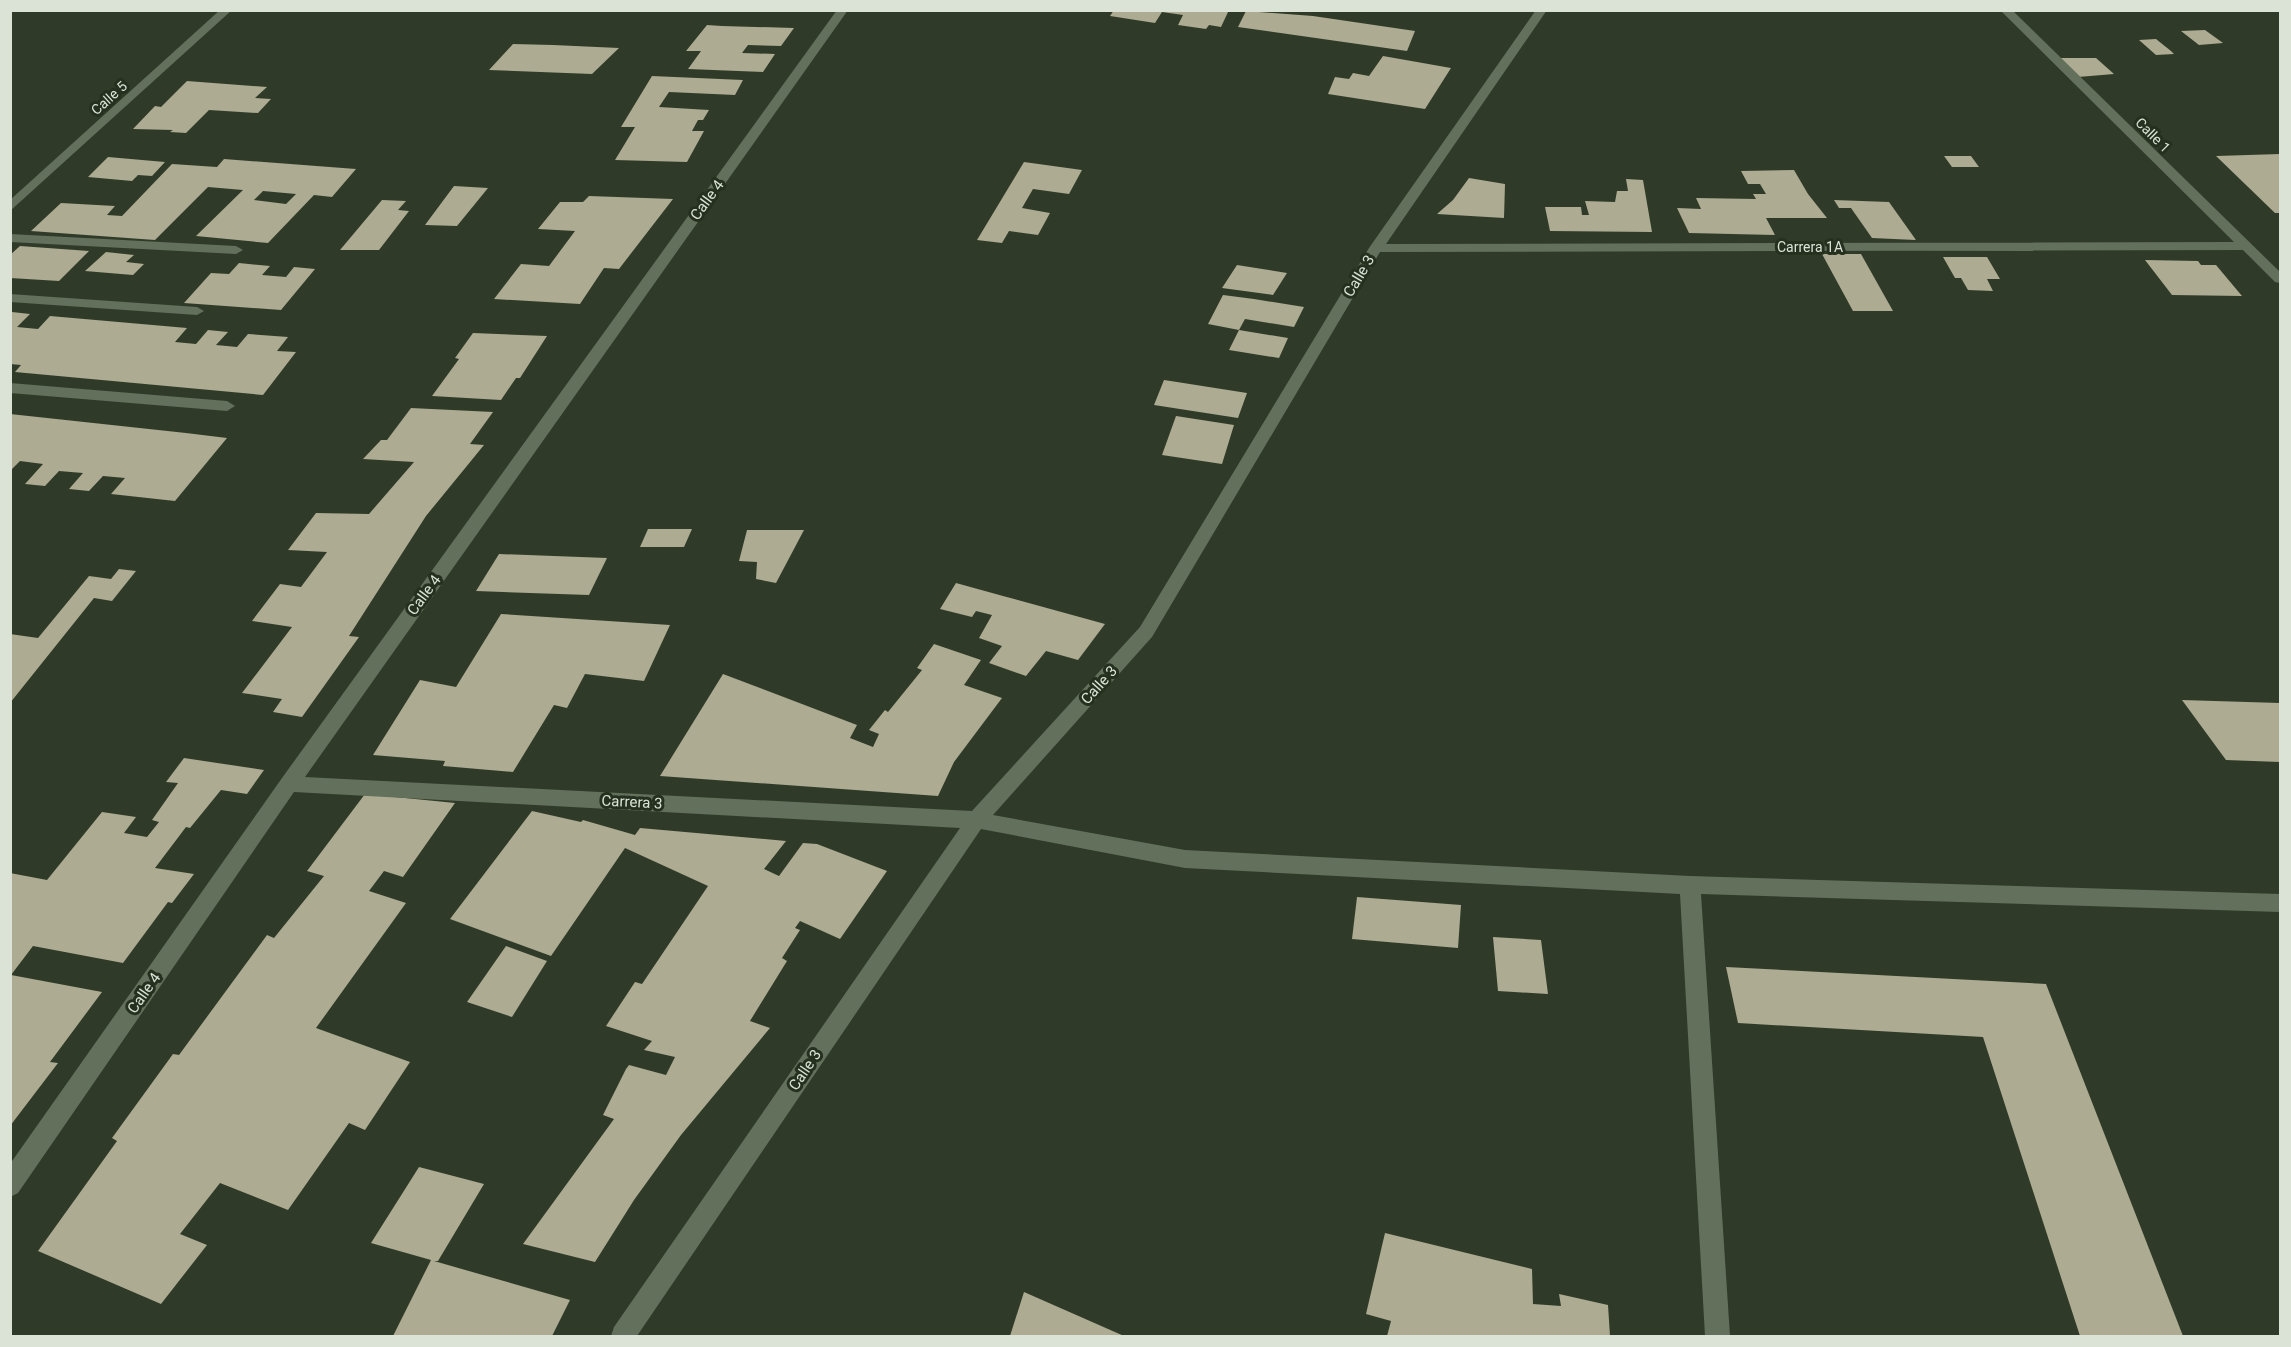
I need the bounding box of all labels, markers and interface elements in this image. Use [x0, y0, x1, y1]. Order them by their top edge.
street label: Calle 5 [88, 78, 130, 118]
street label: Calle 1 [2132, 114, 2174, 156]
street label: Calle 4 [686, 176, 728, 224]
street label: Carrera 1A [1777, 239, 1843, 255]
street label: Calle 3 [1340, 252, 1378, 300]
street label: Calle 4 [403, 571, 445, 619]
street label: Calle 3 [1077, 662, 1121, 708]
street label: Carrera 3 [601, 791, 663, 813]
street label: Calle 4 [124, 969, 165, 1017]
street label: Calle 3 [785, 1046, 825, 1094]

